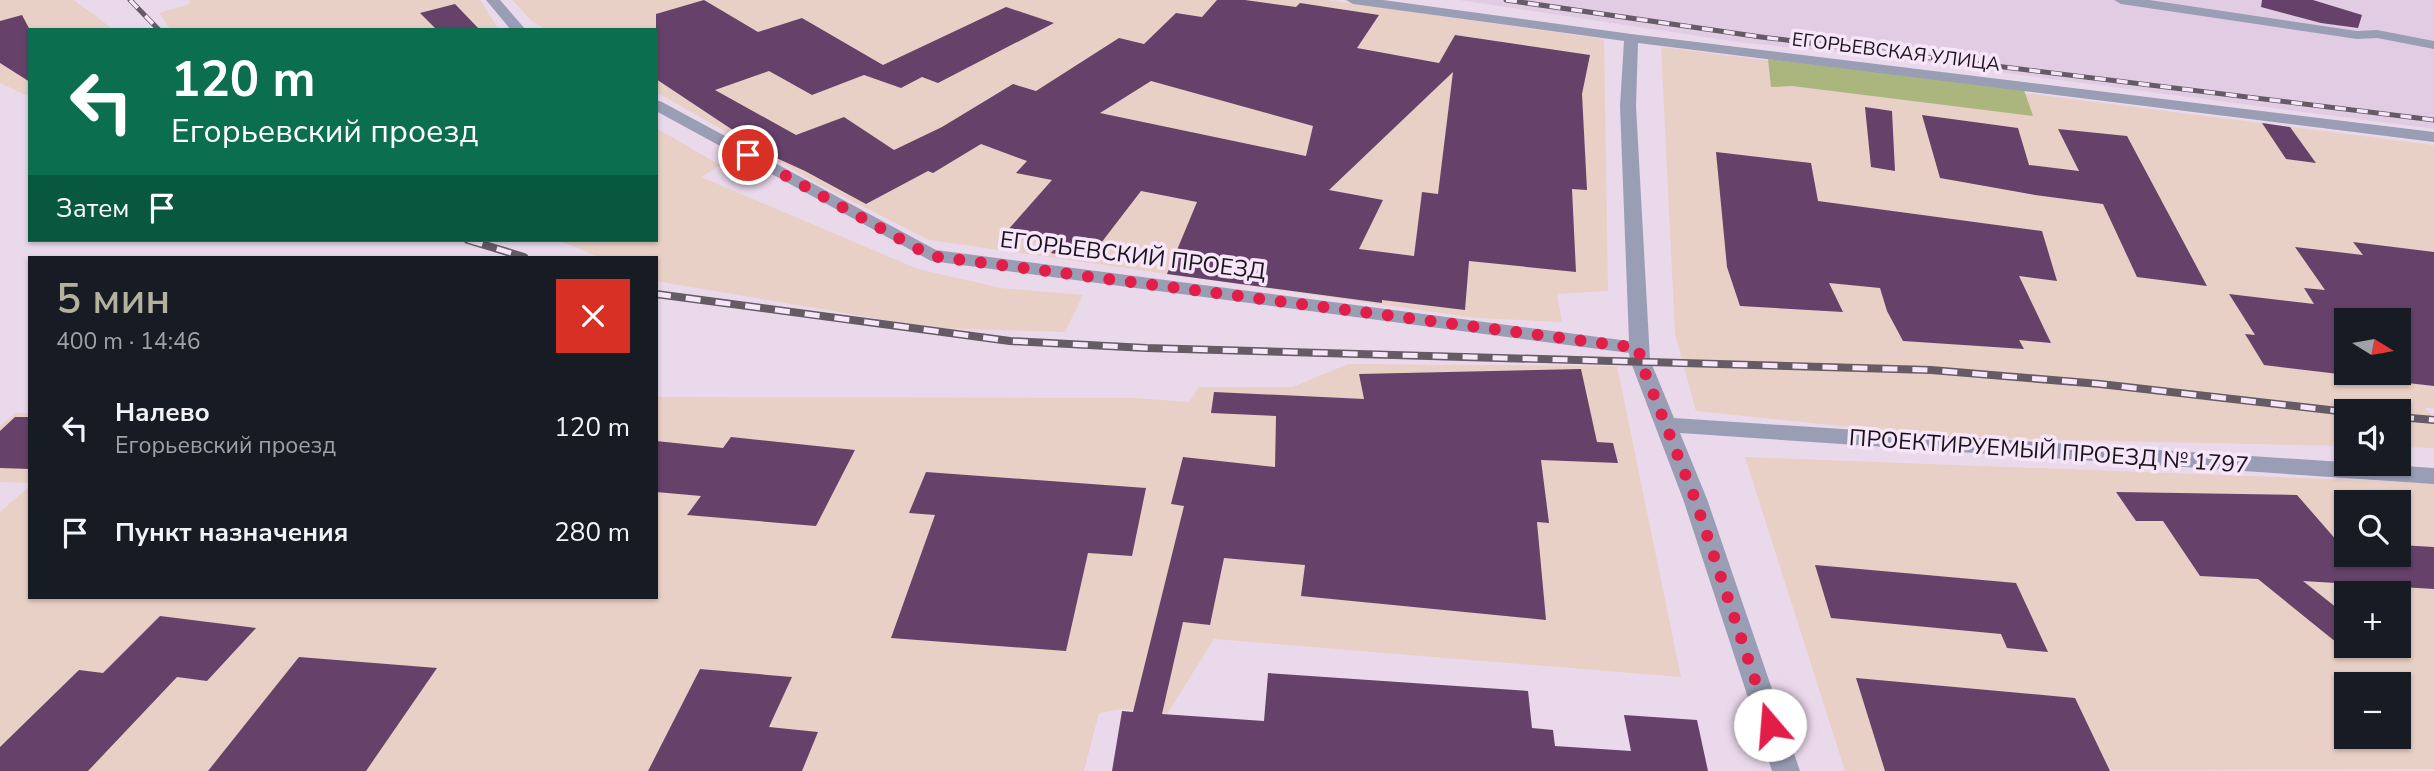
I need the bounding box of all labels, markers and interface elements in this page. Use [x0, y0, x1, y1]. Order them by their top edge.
street label: ЕГОРЬЕВСКАЯ УЛИЦА [1790, 26, 2002, 78]
text: 120 m [171, 46, 315, 113]
icon: left [56, 56, 147, 147]
text: Егорьевский проезд [171, 110, 479, 153]
pin [718, 125, 778, 185]
icon: arrive [729, 136, 767, 174]
icon: arrive [143, 189, 181, 227]
text: Затем [56, 191, 129, 226]
street label: ЕГОРЬЕВСКИЙ ПРОЕЗД [998, 224, 1268, 287]
text: 5 мин [56, 271, 170, 328]
button: close [556, 279, 630, 353]
north arrow [2334, 308, 2412, 385]
map controls [2334, 308, 2411, 749]
text: 400 m · 14:46 [56, 326, 201, 357]
text: Налево [115, 395, 210, 430]
button: sound [2334, 399, 2411, 476]
icon: left [56, 409, 94, 447]
text: 120 m [554, 410, 630, 445]
street label: ПРОЕКТИРУЕМЫЙ ПРОЕЗД № 1797 [1848, 422, 2250, 481]
text: Егорьевский проезд [115, 430, 336, 461]
button: search [2334, 490, 2411, 567]
icon: arrive [56, 514, 94, 552]
text: Пункт назначения [115, 515, 348, 550]
text: 280 m [554, 515, 630, 550]
button: + [2334, 581, 2411, 658]
button: − [2334, 672, 2411, 749]
position arrow [1733, 688, 1807, 762]

